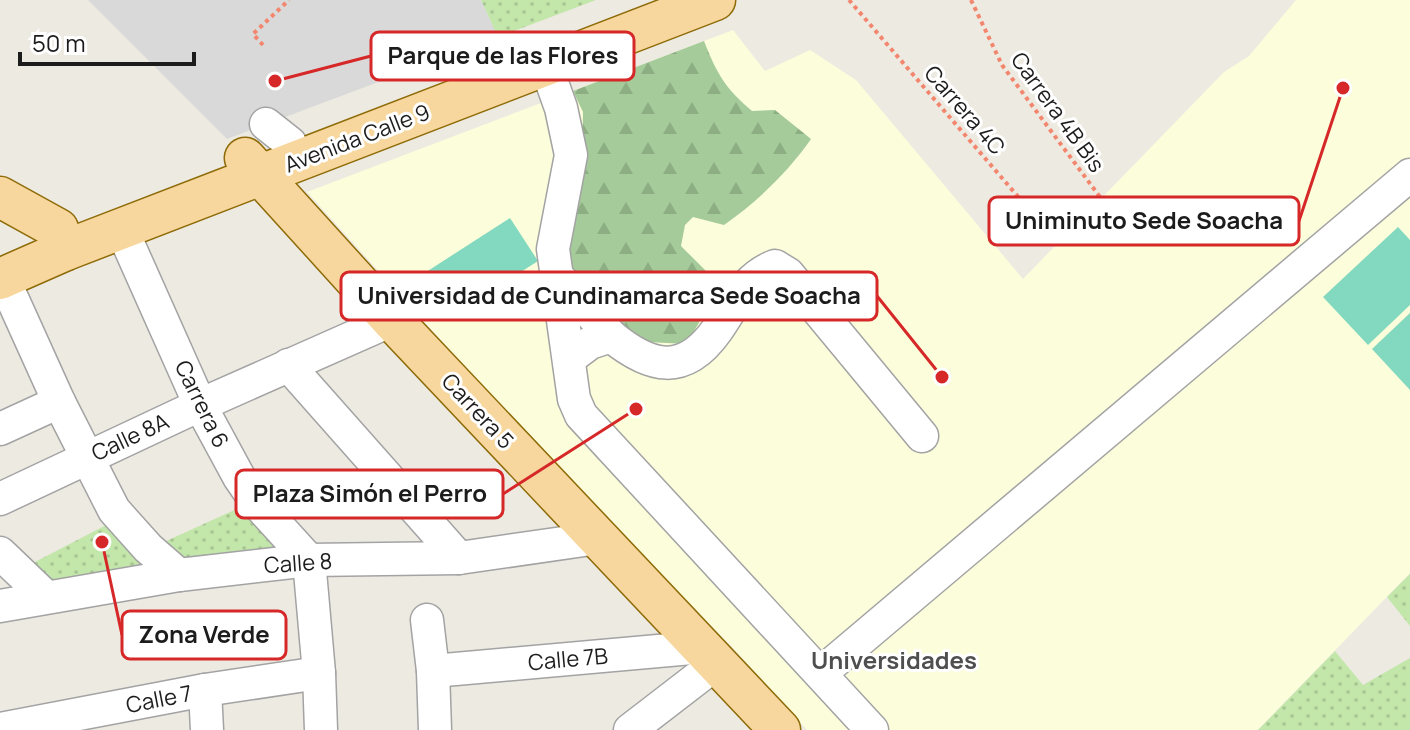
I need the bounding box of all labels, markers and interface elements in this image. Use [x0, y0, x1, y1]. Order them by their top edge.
scale bar [20, 16, 194, 66]
text: 50 m [32, 26, 86, 59]
callout: Parque de las Flores [371, 32, 634, 80]
text: Parque de las Flores [388, 38, 618, 71]
street label: Carrera 4B Bis [1004, 46, 1112, 178]
street label: Carrera 4C [918, 59, 1012, 161]
street label: Avenida Calle 9 [280, 97, 434, 179]
callout: Uniminuto Sede Soacha [989, 197, 1299, 245]
text: Uniminuto Sede Soacha [1005, 203, 1283, 236]
callout: Universidad de Cundinamarca Sede Soacha [341, 272, 877, 320]
text: Universidad de Cundinamarca Sede Soacha [357, 278, 861, 311]
street label: Carrera 6 [168, 355, 236, 453]
street label: Carrera 5 [435, 367, 521, 455]
street label: Calle 8A [86, 406, 174, 468]
callout: Plaza Simón el Perro [236, 470, 503, 518]
text: Plaza Simón el Perro [253, 476, 487, 509]
street label: Calle 8 [263, 546, 333, 580]
callout: Zona Verde [122, 611, 286, 659]
text: Zona Verde [138, 617, 270, 650]
street label: Calle 7B [527, 641, 609, 677]
district label: Universidades [811, 643, 977, 676]
street label: Calle 7 [123, 678, 195, 720]

